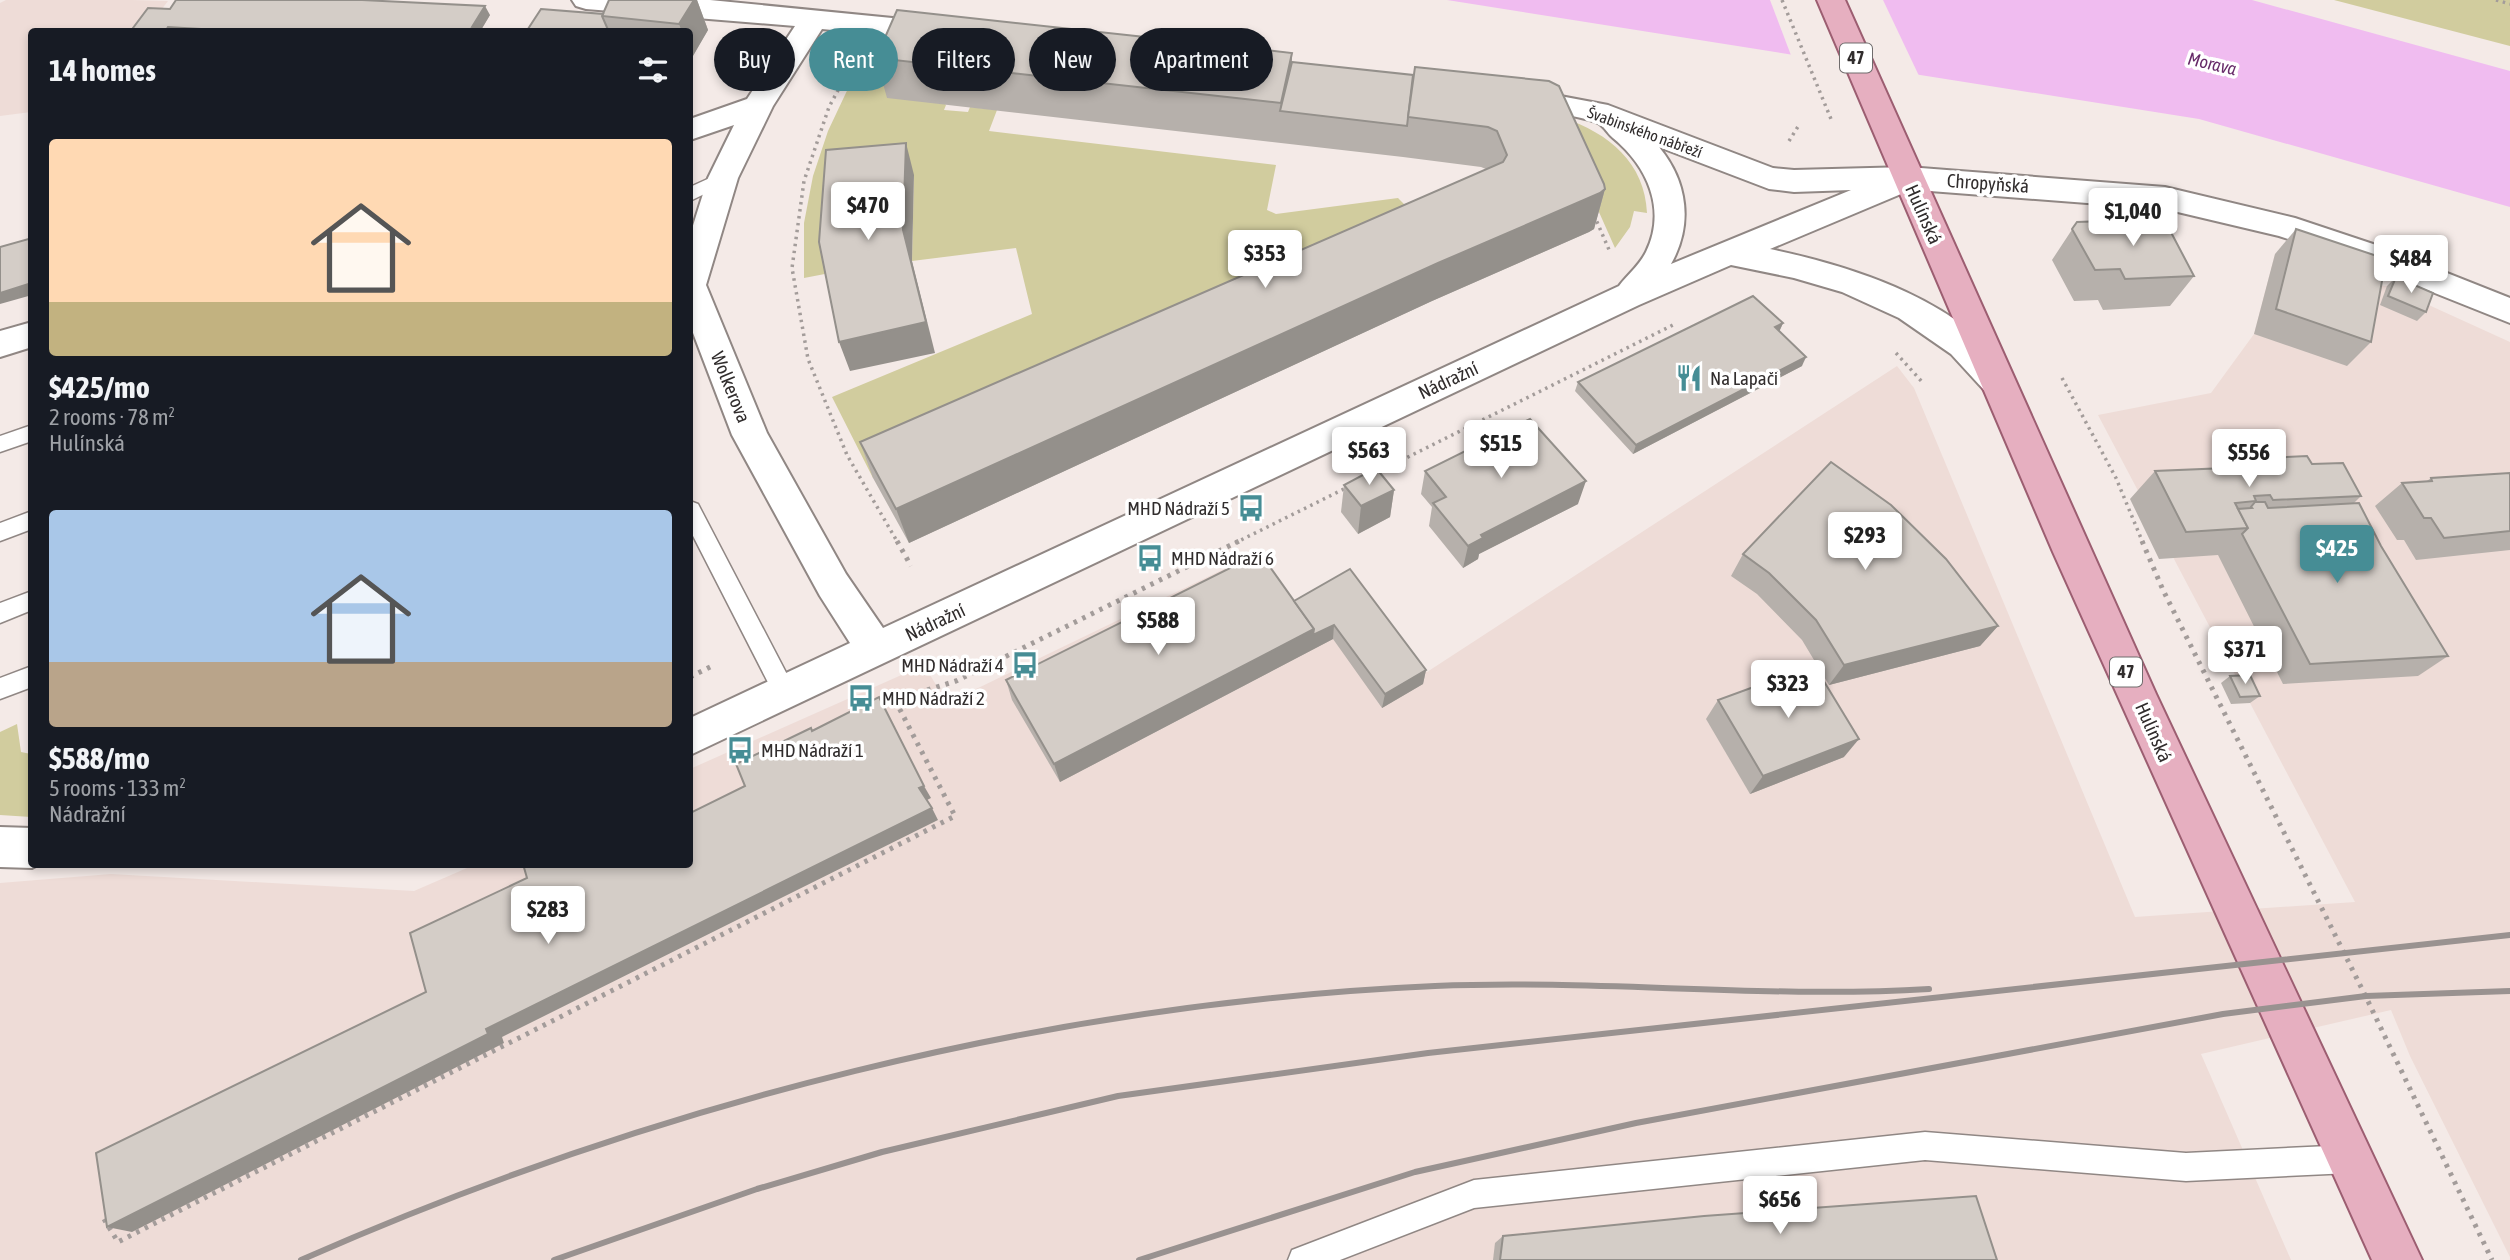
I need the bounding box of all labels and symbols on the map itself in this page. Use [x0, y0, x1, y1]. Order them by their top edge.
road number: 47 [1840, 44, 1872, 72]
water label: Morava [2186, 48, 2239, 79]
street label: Švabinského nábřeží [1585, 103, 1705, 161]
street label: Chropyňská [1946, 169, 2030, 197]
street label: Hulínská [1901, 181, 1947, 247]
pin: $470 [827, 182, 909, 242]
pin: $1,040 [2076, 188, 2190, 248]
pin: $353 [1224, 230, 1306, 290]
pin: $484 [2370, 236, 2452, 295]
street label: Wolkerova [707, 348, 755, 426]
street label: Nádražní [1415, 357, 1481, 403]
restaurant icon: Na Lapači [1674, 363, 1704, 393]
place label: Na Lapači [1710, 367, 1778, 389]
pin: $515 [1460, 420, 1542, 480]
pin: $563 [1328, 428, 1410, 487]
pin: $556 [2208, 430, 2290, 489]
bus stop icon: MHD Nádraží 5 [1236, 493, 1266, 523]
place label: MHD Nádraží 5 [1127, 497, 1230, 519]
pin: $293 [1824, 512, 1906, 572]
pin: $425 [2296, 526, 2378, 585]
bus stop icon: MHD Nádraží 6 [1135, 543, 1165, 573]
place label: MHD Nádraží 6 [1171, 547, 1274, 569]
pin: $588 [1117, 598, 1199, 657]
street label: Nádražní [902, 599, 968, 645]
pin: $371 [2204, 626, 2286, 686]
bus stop icon: MHD Nádraží 4 [1010, 650, 1040, 680]
place label: MHD Nádraží 4 [901, 654, 1004, 676]
road number: 47 [2110, 658, 2142, 686]
pin: $323 [1747, 660, 1829, 720]
bus stop icon: MHD Nádraží 2 [846, 683, 876, 713]
place label: MHD Nádraží 2 [882, 687, 985, 709]
street label: Hulínská [2131, 699, 2177, 765]
bus stop icon: MHD Nádraží 1 [725, 735, 755, 765]
place label: MHD Nádraží 1 [761, 739, 864, 761]
pin: $283 [507, 886, 589, 946]
pin: $656 [1739, 1176, 1821, 1236]

